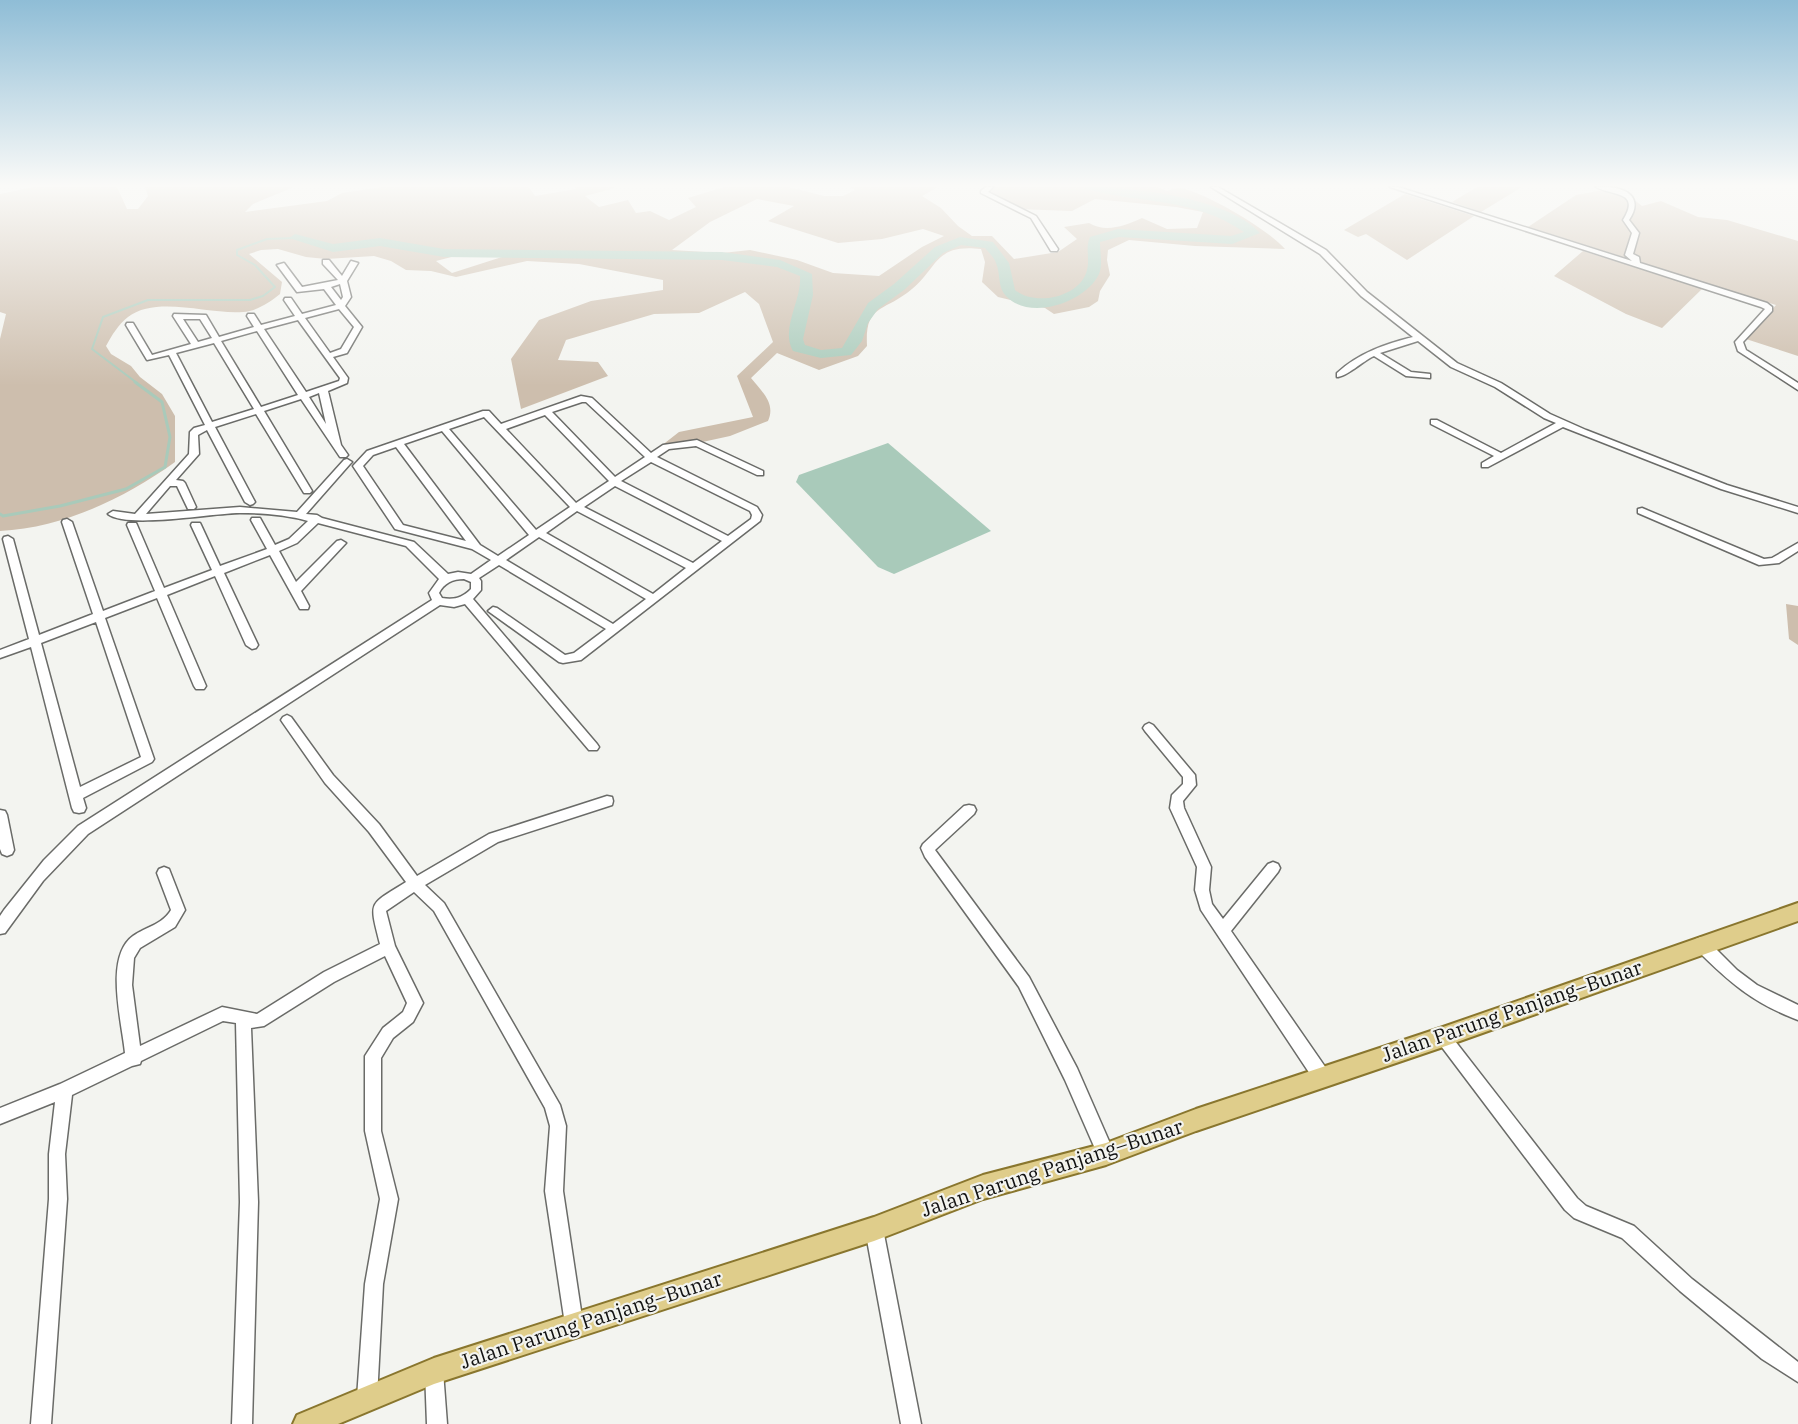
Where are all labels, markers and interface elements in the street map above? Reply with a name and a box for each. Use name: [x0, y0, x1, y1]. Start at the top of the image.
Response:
street label: Jalan Parung Panjang–Bunar: [1378, 953, 1646, 1068]
street label: Jalan Parung Panjang–Bunar: [917, 1112, 1186, 1223]
street label: Jalan Parung Panjang–Bunar: [456, 1264, 725, 1375]

